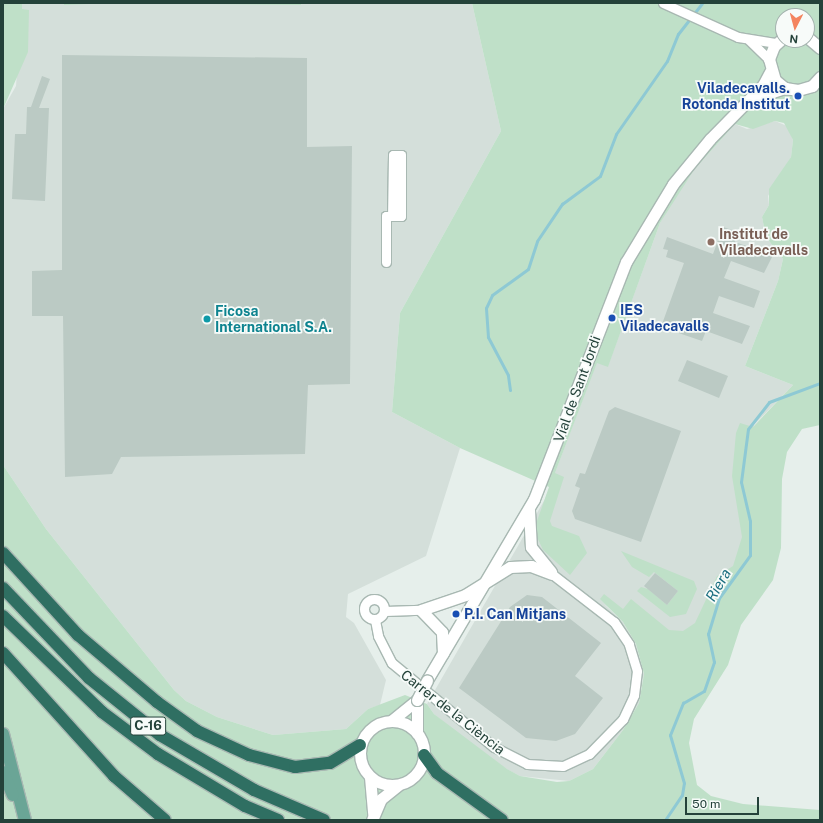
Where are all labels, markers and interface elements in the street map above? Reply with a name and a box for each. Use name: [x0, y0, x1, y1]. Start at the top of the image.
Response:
north arrow: [775, 8, 815, 48]
text: N: [789, 33, 799, 45]
place label: Viladecavalls. Rotonda Institut: [682, 80, 790, 112]
marker: Viladecavalls. Rotonda Institut: [793, 91, 803, 101]
place label: Institut de Viladecavalls: [719, 226, 808, 258]
marker: Institut de Viladecavalls: [706, 237, 716, 247]
place label: IES Viladecavalls: [620, 302, 709, 334]
place label: Ficosa International S.A.: [215, 303, 332, 336]
marker: IES Viladecavalls: [607, 313, 617, 323]
marker: Ficosa International S.A.: [202, 314, 212, 324]
street label: Vial de Sant Jordi: [550, 333, 604, 445]
water label: Riera: [701, 565, 735, 605]
place label: P.I. Can Mitjans: [464, 606, 566, 622]
marker: P.I. Can Mitjans: [451, 609, 461, 619]
street label: Carrer de la Ciència: [397, 666, 509, 758]
road number: C-16: [130, 715, 166, 737]
scale bar: [687, 789, 761, 815]
text: 50 m: [692, 797, 720, 811]

